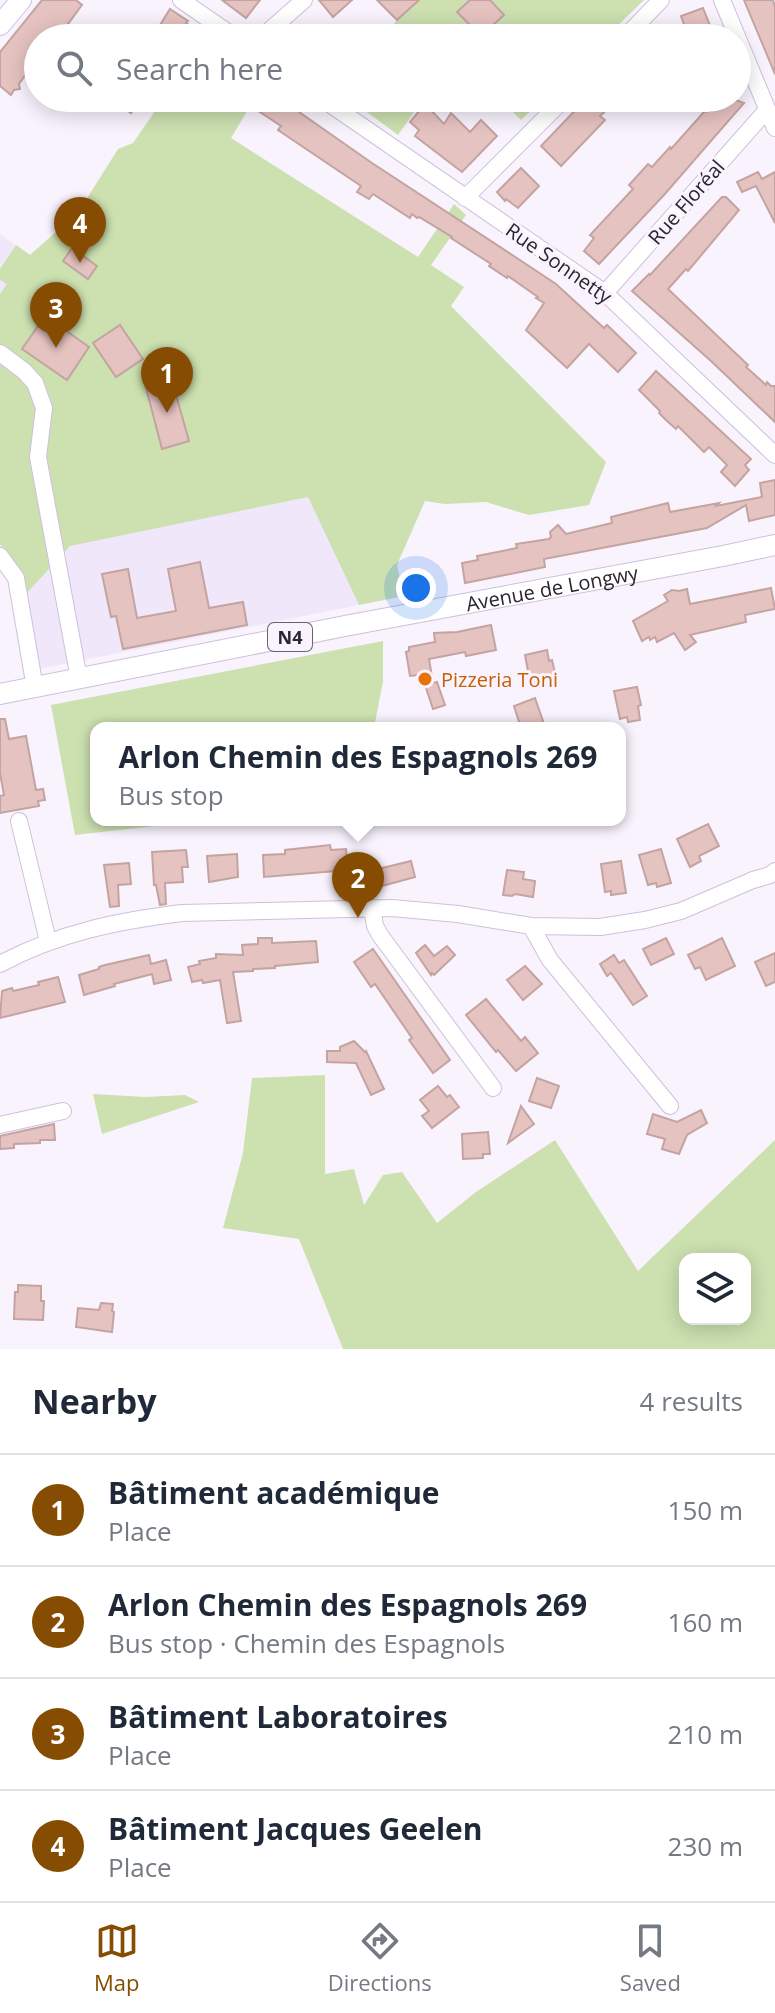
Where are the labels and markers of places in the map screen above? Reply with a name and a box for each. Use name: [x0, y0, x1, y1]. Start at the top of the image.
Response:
pin: 4: [54, 197, 106, 263]
pin: 3: [30, 282, 82, 348]
pin: 1: [141, 347, 193, 413]
place label: Pizzeria Toni: [441, 666, 558, 693]
marker: Pizzeria Toni: [416, 670, 434, 688]
pin: 2: [332, 852, 384, 918]

